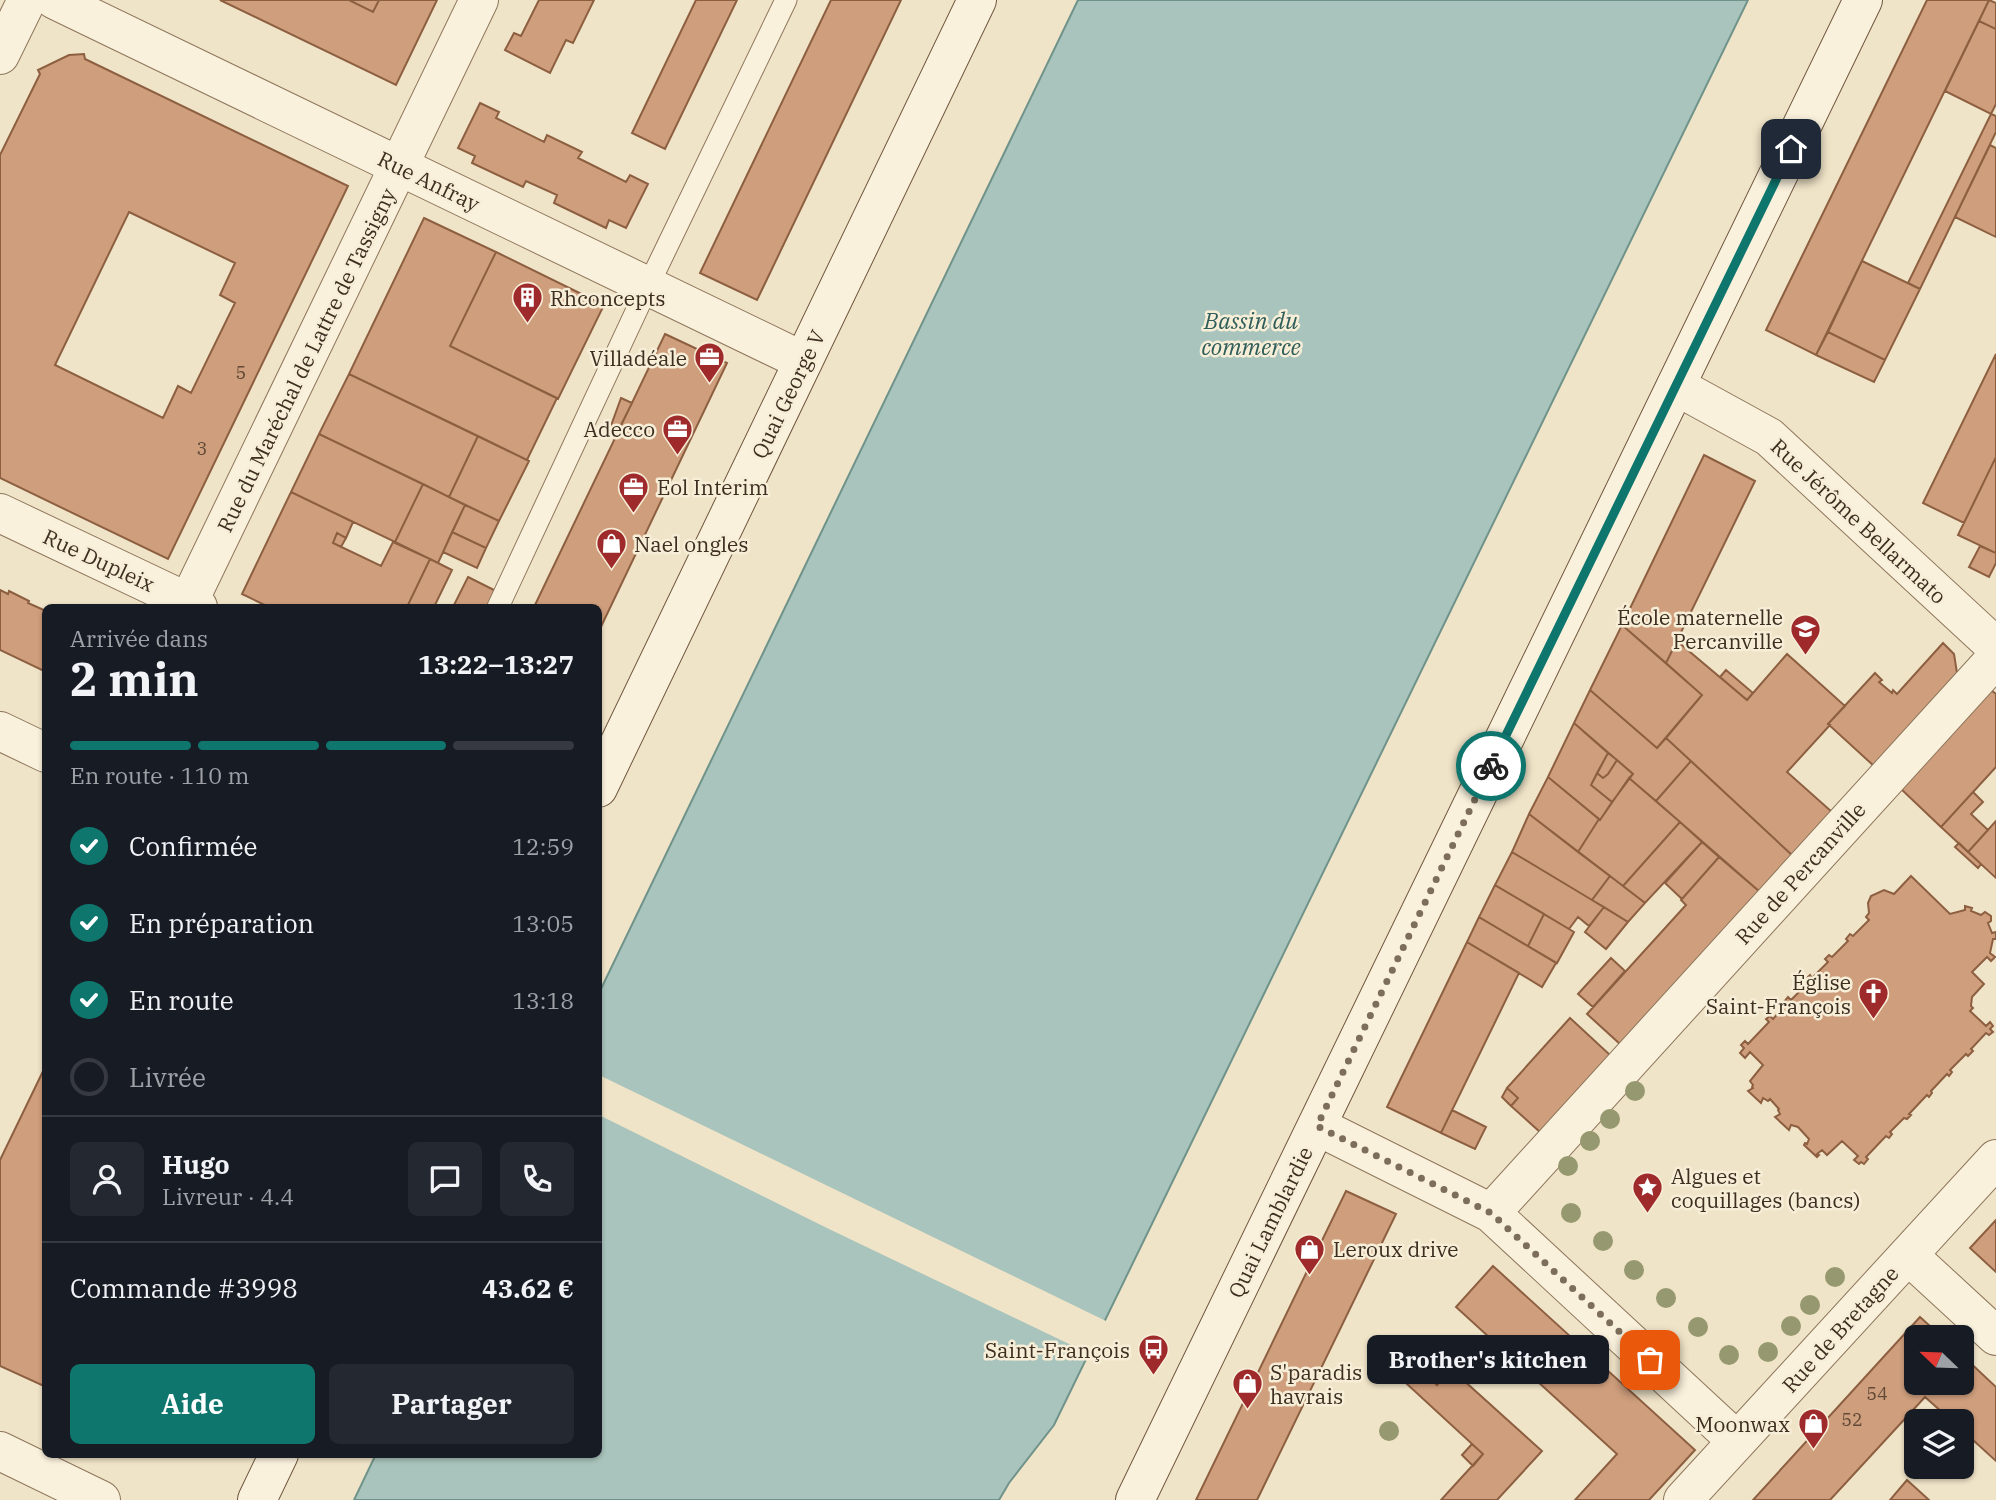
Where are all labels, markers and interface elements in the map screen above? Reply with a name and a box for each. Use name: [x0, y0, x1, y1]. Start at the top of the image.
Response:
pin: [1761, 119, 1821, 179]
icon: home: [1772, 130, 1810, 168]
street label: Rue Anfray: [373, 144, 485, 218]
street label: Rue du Maréchal de Lattre de Tassigny: [210, 183, 402, 537]
building icon: Rhconcepts: [510, 281, 544, 325]
place label: Rhconcepts: [550, 284, 666, 312]
water label: Bassin du commerce: [1201, 305, 1301, 361]
street label: Quai George V: [745, 325, 831, 463]
office icon: Villadéale: [693, 341, 727, 385]
place label: Villadéale: [590, 344, 687, 372]
house number: 5: [236, 361, 246, 384]
office icon: Adecco: [661, 412, 695, 456]
place label: Adecco: [584, 415, 655, 443]
street label: Rue Jérôme Bellarmato: [1765, 432, 1953, 610]
house number: 3: [197, 437, 207, 460]
office icon: Eol Interim: [617, 470, 651, 514]
place label: Eol Interim: [657, 473, 769, 501]
street label: Rue Dupleix: [39, 522, 159, 598]
shop icon: Nael ongles: [594, 527, 628, 571]
place label: Nael ongles: [634, 530, 749, 558]
place label: École maternelle Percanville: [1617, 603, 1783, 655]
school or university icon: École maternelle Percanville: [1789, 612, 1823, 656]
text: Arrivée dans: [70, 623, 208, 653]
text: 13:22–13:27: [418, 647, 574, 681]
text: 2 min: [70, 649, 199, 709]
courier: [1456, 731, 1526, 801]
icon: bike: [1472, 747, 1510, 785]
text: En route · 110 m: [70, 760, 249, 790]
street label: Rue de Percanville: [1729, 796, 1871, 950]
icon: check: [70, 827, 108, 865]
text: Confirmée: [129, 829, 258, 863]
text: 12:59: [512, 831, 574, 861]
icon: check: [70, 904, 108, 942]
text: En préparation: [129, 906, 314, 940]
text: 13:05: [512, 908, 574, 938]
place label: Église Saint-François: [1706, 968, 1851, 1020]
church icon: Église Saint-François: [1857, 977, 1891, 1021]
icon: check: [70, 981, 108, 1019]
text: En route: [129, 983, 234, 1017]
text: 13:18: [512, 985, 574, 1015]
text: Livrée: [129, 1060, 206, 1094]
button: person: [70, 1142, 144, 1216]
button: chat: [408, 1142, 482, 1216]
button: phone: [500, 1142, 574, 1216]
street label: Quai Lamblardie: [1221, 1142, 1319, 1302]
text: Hugo: [162, 1147, 230, 1181]
place label: Algues et coquillages (bancs): [1671, 1162, 1860, 1214]
place icon: Algues et coquillages (bancs): [1631, 1171, 1665, 1215]
text: Livreur · 4.4: [162, 1181, 294, 1211]
shop icon: Leroux drive: [1293, 1232, 1327, 1276]
place label: Leroux drive: [1333, 1235, 1458, 1263]
street label: Rue de Bretagne: [1776, 1260, 1904, 1398]
text: Commande #3998: [70, 1271, 298, 1305]
text: 43.62 €: [482, 1271, 574, 1305]
north arrow: [1904, 1325, 1974, 1395]
map controls: [1904, 1325, 1974, 1479]
pin: [1620, 1330, 1680, 1390]
bus stop icon: Saint-François: [1136, 1333, 1170, 1377]
place label: Saint-François: [985, 1336, 1130, 1364]
callout: Brother's kitchen: [1366, 1336, 1608, 1384]
icon: bag: [1631, 1341, 1669, 1379]
text: Brother's kitchen: [1389, 1344, 1587, 1374]
place label: S'paradis havrais: [1270, 1358, 1362, 1410]
button: Aide: [70, 1364, 315, 1444]
button: Partager: [329, 1364, 574, 1444]
shop icon: S'paradis havrais: [1230, 1367, 1264, 1411]
house number: 54: [1866, 1382, 1888, 1405]
shop icon: Moonwax: [1796, 1407, 1830, 1451]
house number: 52: [1841, 1408, 1863, 1431]
button: layers: [1904, 1409, 1974, 1479]
place label: Moonwax: [1695, 1410, 1790, 1438]

